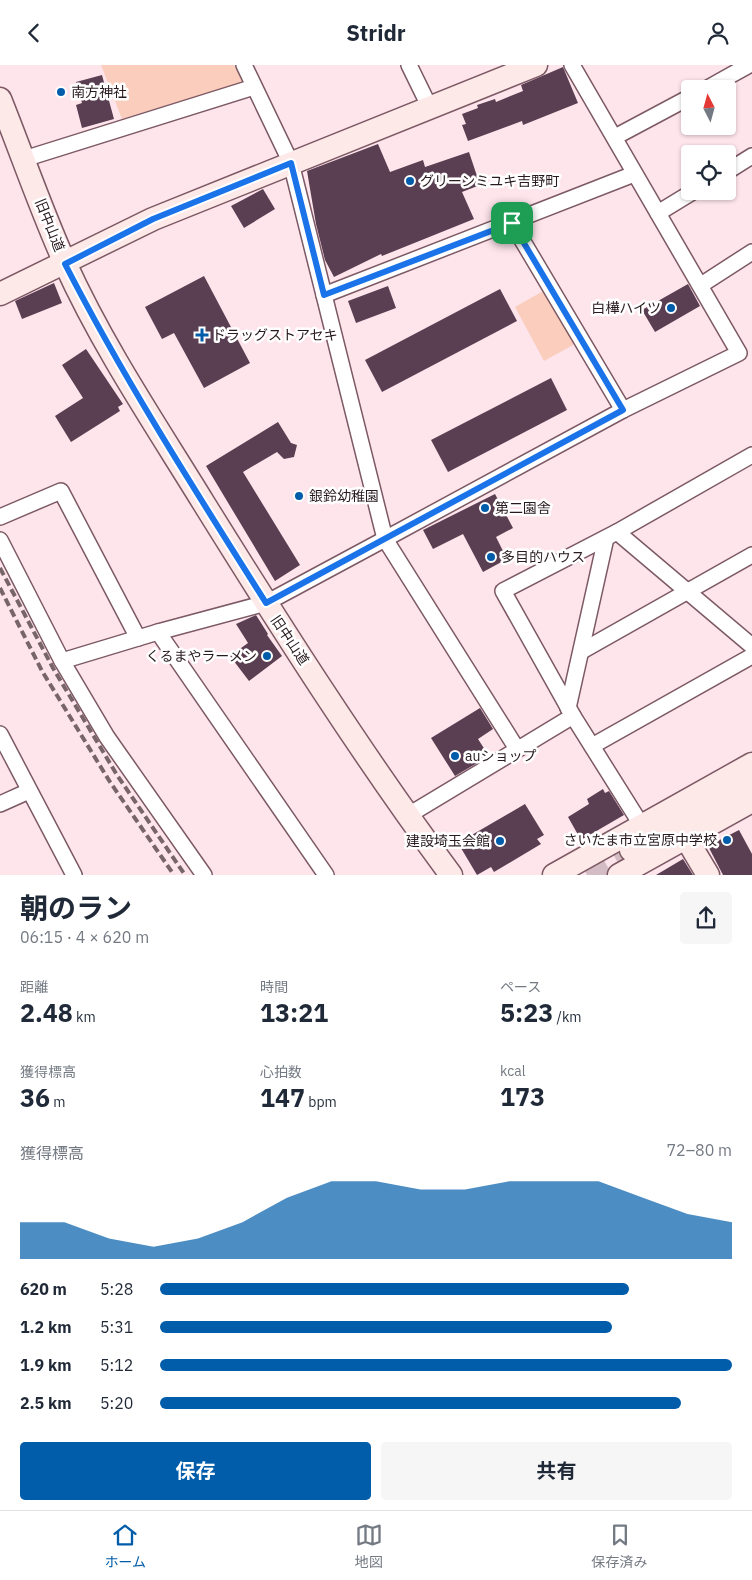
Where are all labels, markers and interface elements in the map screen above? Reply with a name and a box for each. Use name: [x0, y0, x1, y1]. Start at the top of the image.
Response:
text: Stridr: [346, 18, 406, 47]
icon: back: [20, 19, 48, 47]
icon: person: [704, 19, 732, 47]
north arrow: [681, 80, 736, 135]
map controls: [681, 80, 736, 200]
place label: 南方神社: [71, 83, 127, 101]
marker: 南方神社: [55, 86, 67, 98]
button: locate: [681, 145, 736, 200]
place label: グリーンミユキ吉野町: [420, 172, 559, 190]
marker: グリーンミユキ吉野町: [404, 175, 416, 187]
street label: 旧中山道: [31, 196, 69, 254]
pin: [491, 202, 533, 244]
icon: arrive: [498, 209, 526, 237]
place label: 白樺ハイツ: [591, 299, 661, 317]
marker: 白樺ハイツ: [665, 302, 677, 314]
place label: ドラッグストアセキ: [212, 326, 338, 344]
marker: ドラッグストアセキ: [196, 329, 208, 341]
place label: 銀鈴幼稚園: [309, 487, 379, 505]
marker: 銀鈴幼稚園: [293, 490, 305, 502]
place label: 第二園舎: [495, 499, 551, 517]
marker: 第二園舎: [479, 502, 491, 514]
place label: 多目的ハウス: [501, 548, 585, 566]
marker: 多目的ハウス: [485, 551, 497, 563]
street label: 旧中山道: [267, 612, 313, 668]
place label: くるまやラーメン: [146, 647, 257, 665]
marker: くるまやラーメン: [261, 650, 273, 662]
place label: auショップ: [465, 747, 536, 765]
marker: auショップ: [449, 750, 461, 762]
place label: さいたま市立宮原中学校: [563, 831, 717, 849]
place label: 建設埼玉会館: [406, 832, 490, 850]
marker: さいたま市立宮原中学校: [721, 834, 733, 846]
marker: 建設埼玉会館: [494, 835, 506, 847]
text: 朝のラン: [20, 889, 132, 926]
button: share: [680, 892, 732, 944]
text: 06:15 · 4 × 620 m: [20, 927, 149, 947]
text: 距離: [20, 978, 48, 996]
text: 時間: [260, 978, 288, 996]
text: ペース: [500, 978, 541, 996]
text: 2.48: [20, 996, 73, 1029]
text: 13:21: [260, 996, 328, 1029]
text: 5:23: [500, 996, 553, 1029]
text: km: [73, 1008, 96, 1026]
text: /km: [553, 1008, 582, 1026]
text: kcal: [500, 1062, 525, 1080]
text: 獲得標高: [20, 1063, 76, 1081]
text: 心拍数: [260, 1063, 302, 1081]
text: 173: [500, 1080, 545, 1113]
text: 36: [20, 1081, 50, 1114]
text: 147: [260, 1081, 305, 1114]
text: m: [50, 1093, 66, 1111]
text: bpm: [305, 1093, 337, 1111]
text: 72–80 m: [666, 1140, 732, 1160]
text: 獲得標高: [20, 1143, 84, 1163]
text: 620 m: [20, 1279, 67, 1299]
text: 5:28: [100, 1279, 133, 1299]
text: 1.2 km: [20, 1317, 71, 1337]
text: 5:31: [100, 1317, 133, 1337]
text: 1.9 km: [20, 1355, 71, 1375]
text: 5:12: [100, 1355, 133, 1375]
text: 2.5 km: [20, 1393, 71, 1413]
text: 5:20: [100, 1393, 133, 1413]
button: 保存: [20, 1442, 371, 1500]
button: 共有: [381, 1442, 732, 1500]
tab: ホーム: [104, 1521, 146, 1571]
tab: 地図: [355, 1521, 383, 1571]
tab: 保存済み: [592, 1521, 648, 1571]

